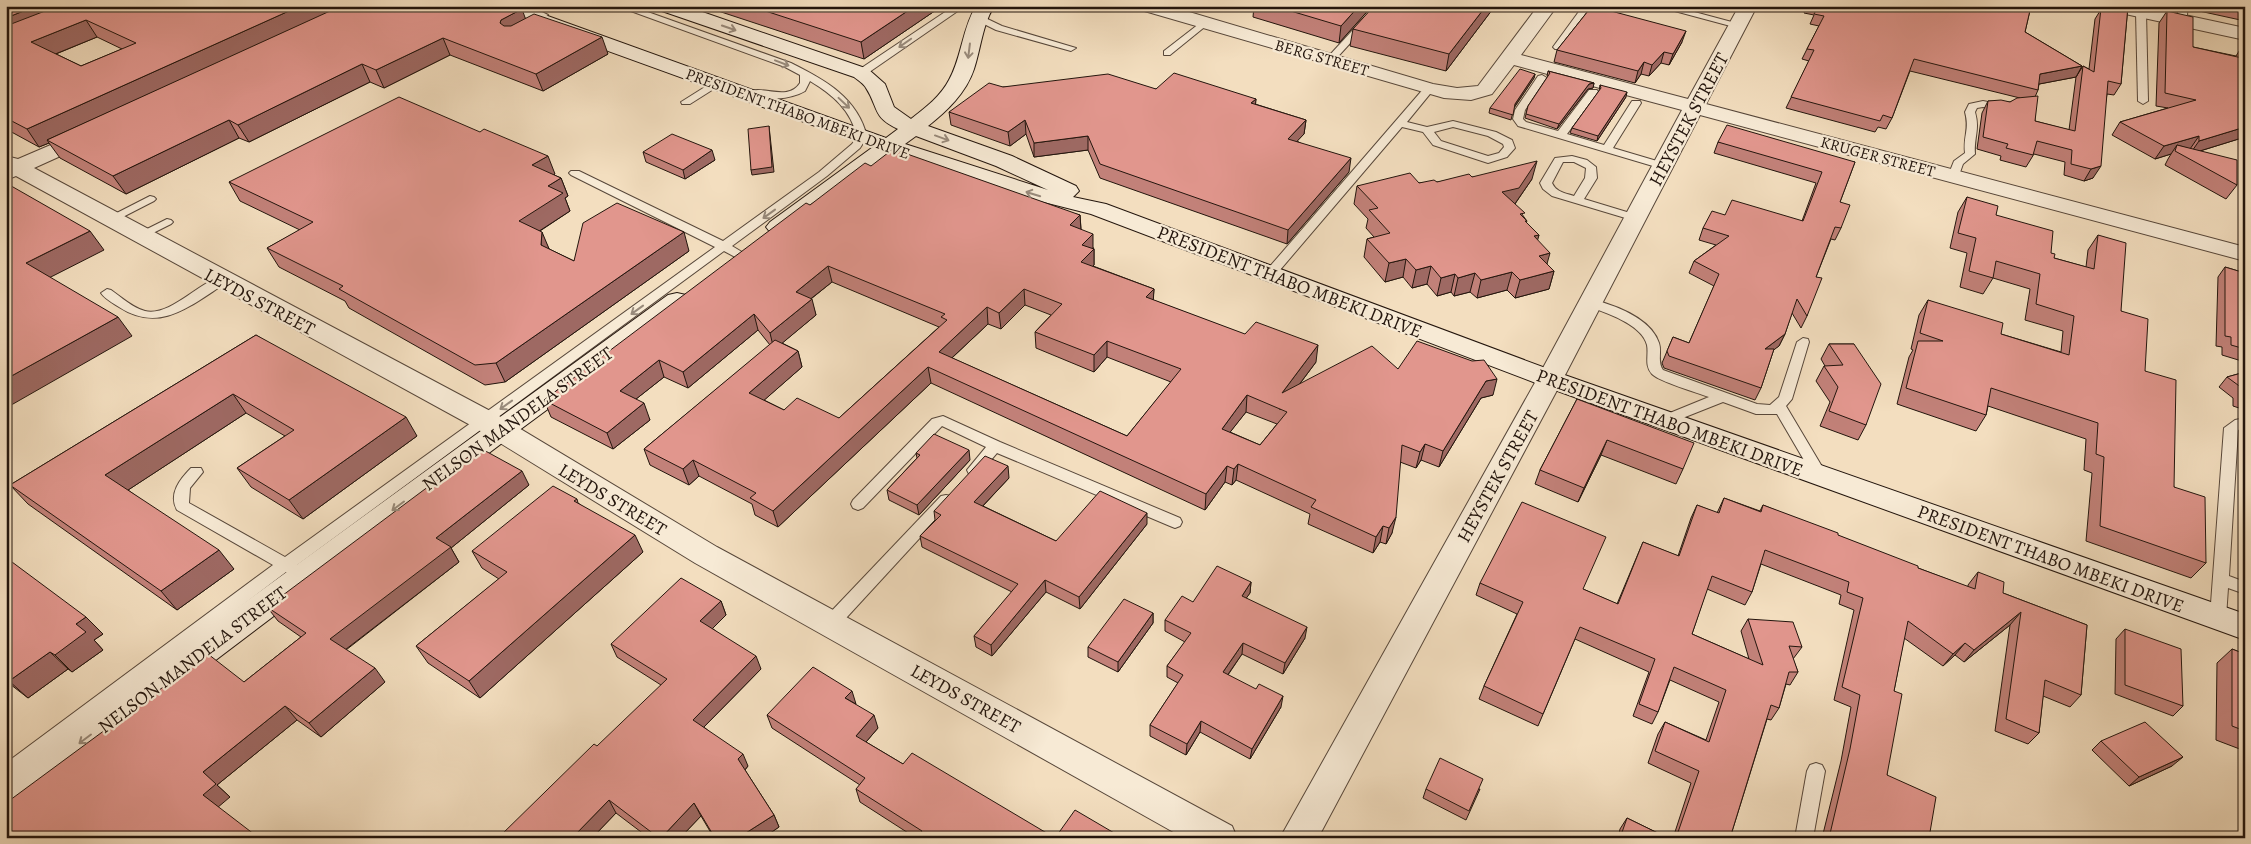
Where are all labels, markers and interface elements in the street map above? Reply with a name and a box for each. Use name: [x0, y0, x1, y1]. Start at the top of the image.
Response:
one-way arrow: [720, 23, 736, 33]
street label: BERG STREET: [1272, 34, 1372, 82]
one-way arrow: [899, 38, 913, 48]
one-way arrow: [964, 43, 974, 59]
street label: HEYSTEK STREET: [1643, 48, 1735, 191]
one-way arrow: [774, 59, 789, 68]
street label: PRESIDENT THABO MBEKI DRIVE: [682, 63, 913, 165]
one-way arrow: [837, 97, 850, 109]
street label: KRUGER STREET: [1818, 131, 1938, 183]
one-way arrow: [934, 134, 950, 144]
one-way arrow: [1025, 189, 1041, 199]
one-way arrow: [762, 209, 776, 219]
street label: PRESIDENT THABO MBEKI DRIVE: [1153, 219, 1426, 345]
street label: LEYDS STREET: [199, 262, 320, 342]
one-way arrow: [630, 305, 644, 315]
street label: NELSON MANDELA STREET: [417, 340, 619, 497]
street label: PRESIDENT THABO MBEKI DRIVE: [1533, 363, 1807, 483]
one-way arrow: [499, 400, 513, 410]
street label: HEYSTEK STREET: [1451, 405, 1545, 547]
street label: LEYDS STREET: [553, 457, 672, 543]
street label: PRESIDENT THABO MBEKI DRIVE: [1914, 499, 2188, 619]
one-way arrow: [391, 501, 405, 511]
street label: NELSON MANDELA STREET: [93, 580, 293, 740]
street label: LEYDS STREET: [906, 658, 1026, 740]
one-way arrow: [78, 734, 92, 744]

